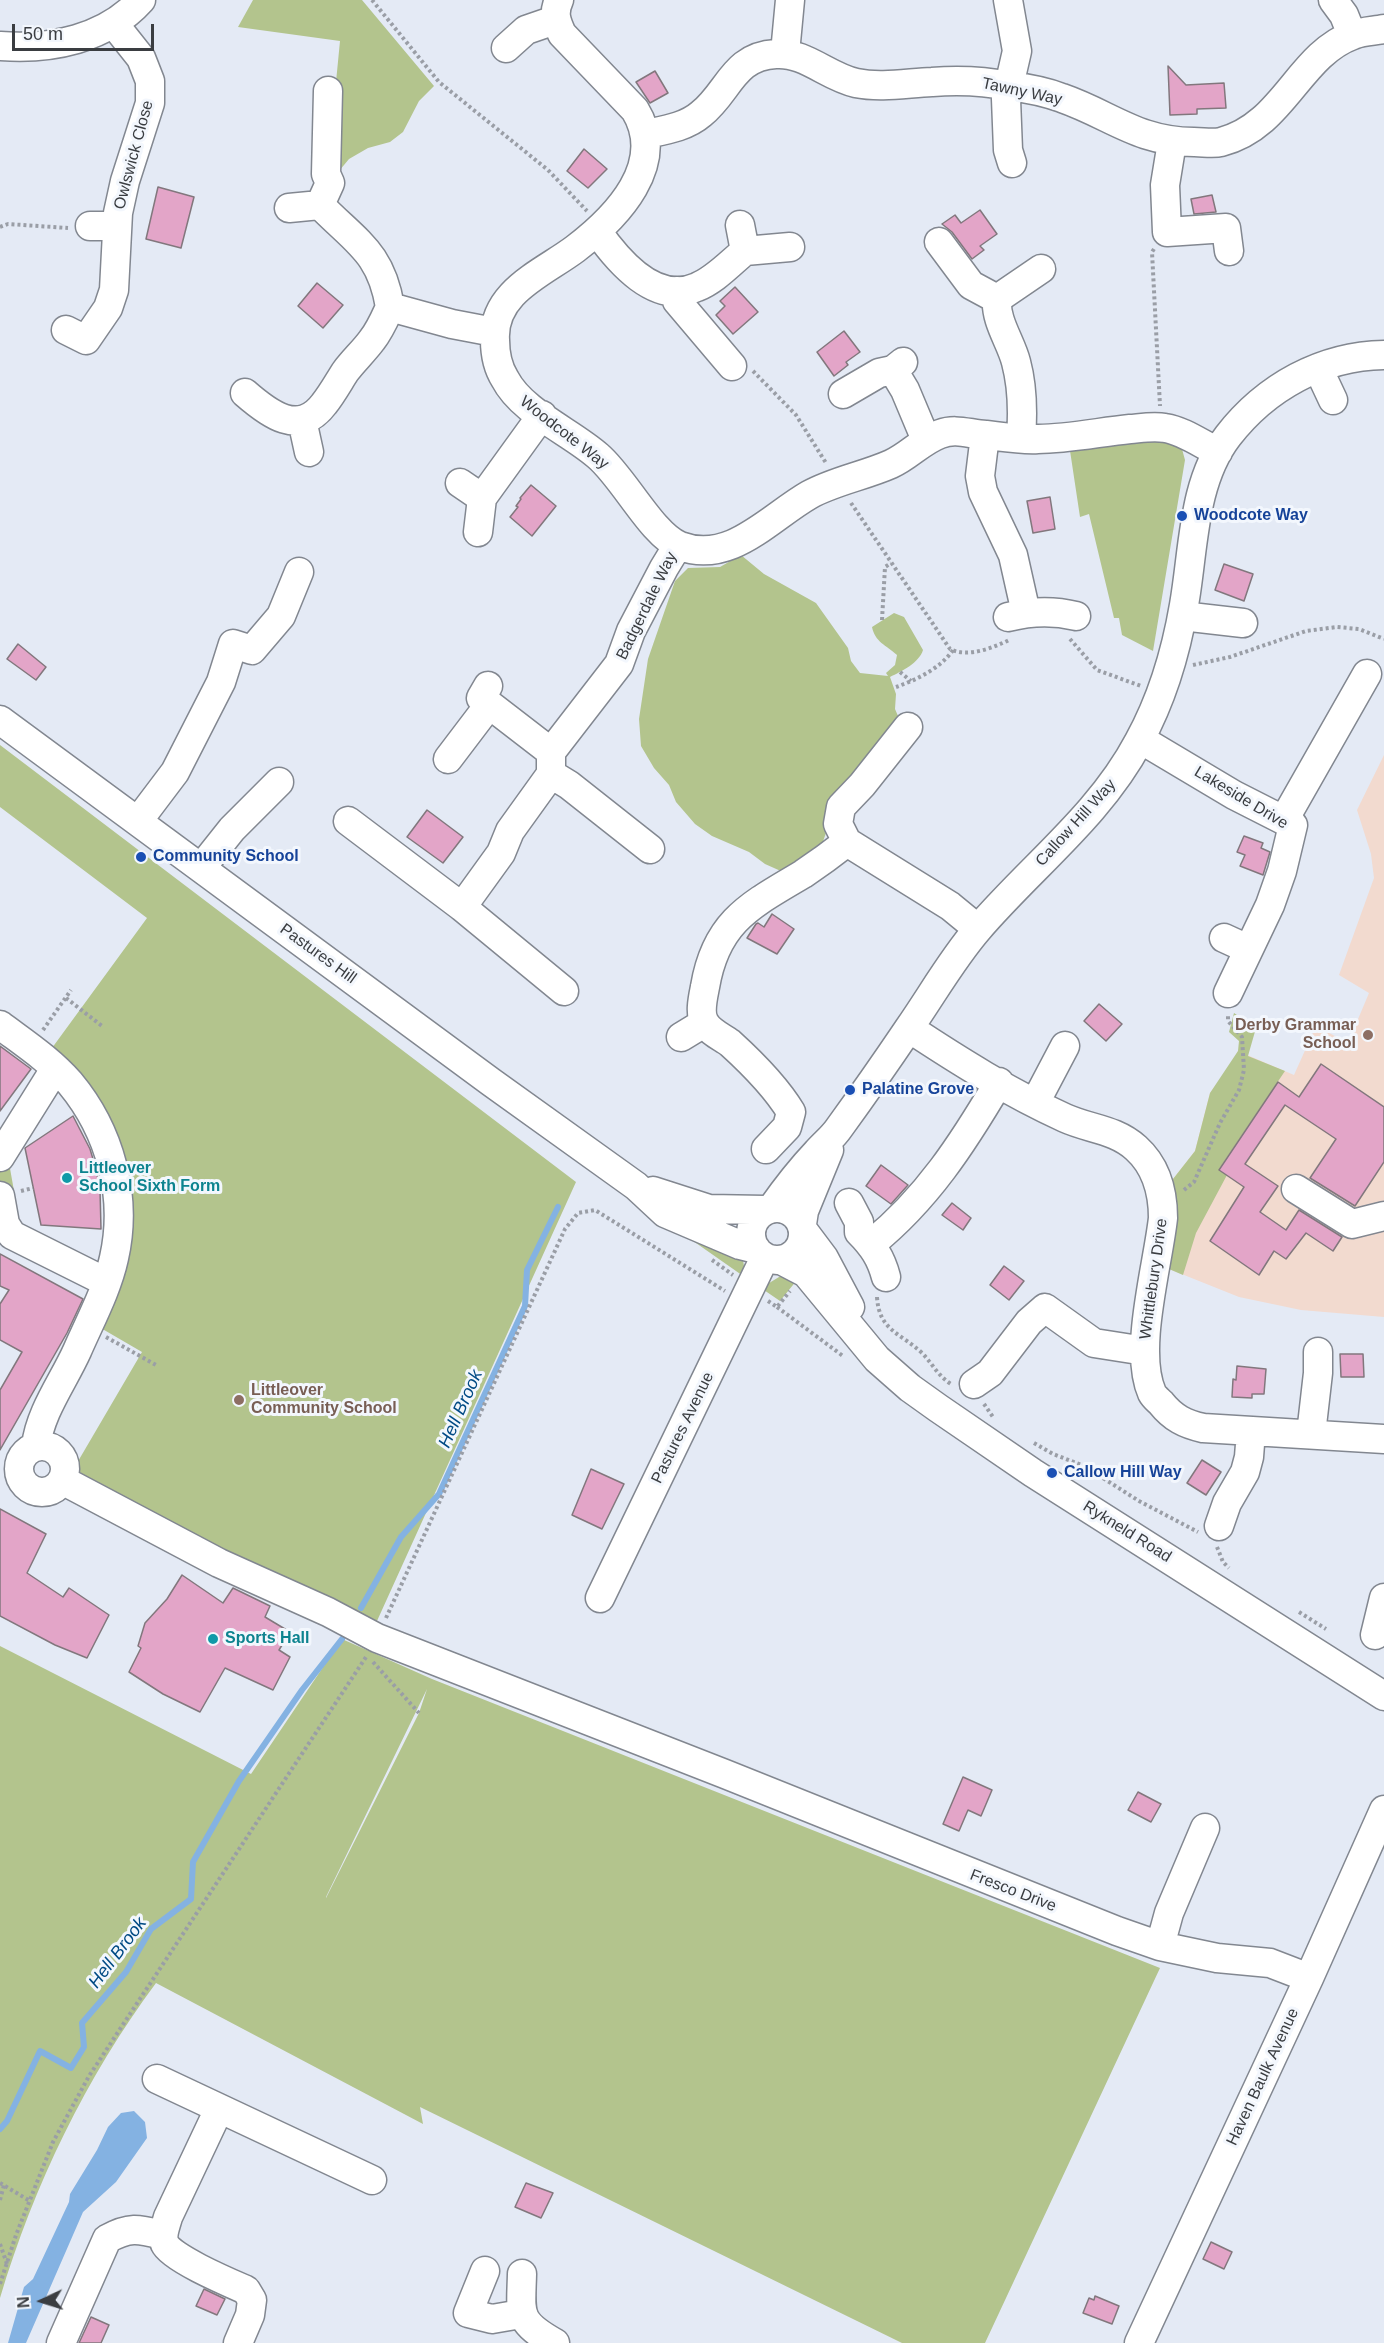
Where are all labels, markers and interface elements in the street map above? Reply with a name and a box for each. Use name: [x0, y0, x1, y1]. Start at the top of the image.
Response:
scale bar: [15, 12, 158, 50]
text: 50 m: [23, 24, 63, 44]
street label: Tawny Way: [980, 74, 1064, 110]
street label: Owlswick Close: [110, 98, 158, 212]
street label: Woodcote Way: [516, 392, 612, 474]
place label: Woodcote Way: [1194, 506, 1308, 526]
marker: Woodcote Way: [1175, 509, 1189, 523]
street label: Badgerdale Way: [613, 549, 681, 663]
street label: Lakeside Drive: [1191, 763, 1291, 833]
street label: Callow Hill Way: [1032, 776, 1120, 870]
place label: Community School: [153, 847, 299, 867]
marker: Community School: [134, 850, 148, 864]
street label: Pastures Hill: [276, 920, 360, 988]
place label: Derby Grammar School: [1235, 1016, 1356, 1054]
marker: Derby Grammar School: [1361, 1028, 1375, 1042]
place label: Palatine Grove: [862, 1080, 974, 1100]
marker: Palatine Grove: [843, 1083, 857, 1097]
place label: Littleover School Sixth Form: [79, 1159, 220, 1197]
marker: Littleover School Sixth Form: [60, 1171, 74, 1185]
street label: Whittlebury Drive: [1136, 1217, 1172, 1341]
water label: Hell Brook: [434, 1367, 488, 1451]
street label: Pastures Avenue: [648, 1369, 718, 1487]
place label: Littleover Community School: [251, 1381, 397, 1419]
marker: Littleover Community School: [232, 1393, 246, 1407]
place label: Callow Hill Way: [1064, 1463, 1182, 1483]
marker: Callow Hill Way: [1045, 1466, 1059, 1480]
street label: Rykneld Road: [1079, 1497, 1175, 1567]
place label: Sports Hall: [225, 1629, 309, 1649]
marker: Sports Hall: [206, 1632, 220, 1646]
street label: Fresco Drive: [967, 1866, 1059, 1916]
water label: Hell Brook: [84, 1913, 152, 1993]
street label: Haven Baulk Avenue: [1223, 2005, 1303, 2149]
north arrow: [12, 2271, 72, 2331]
text: N: [15, 2296, 32, 2309]

